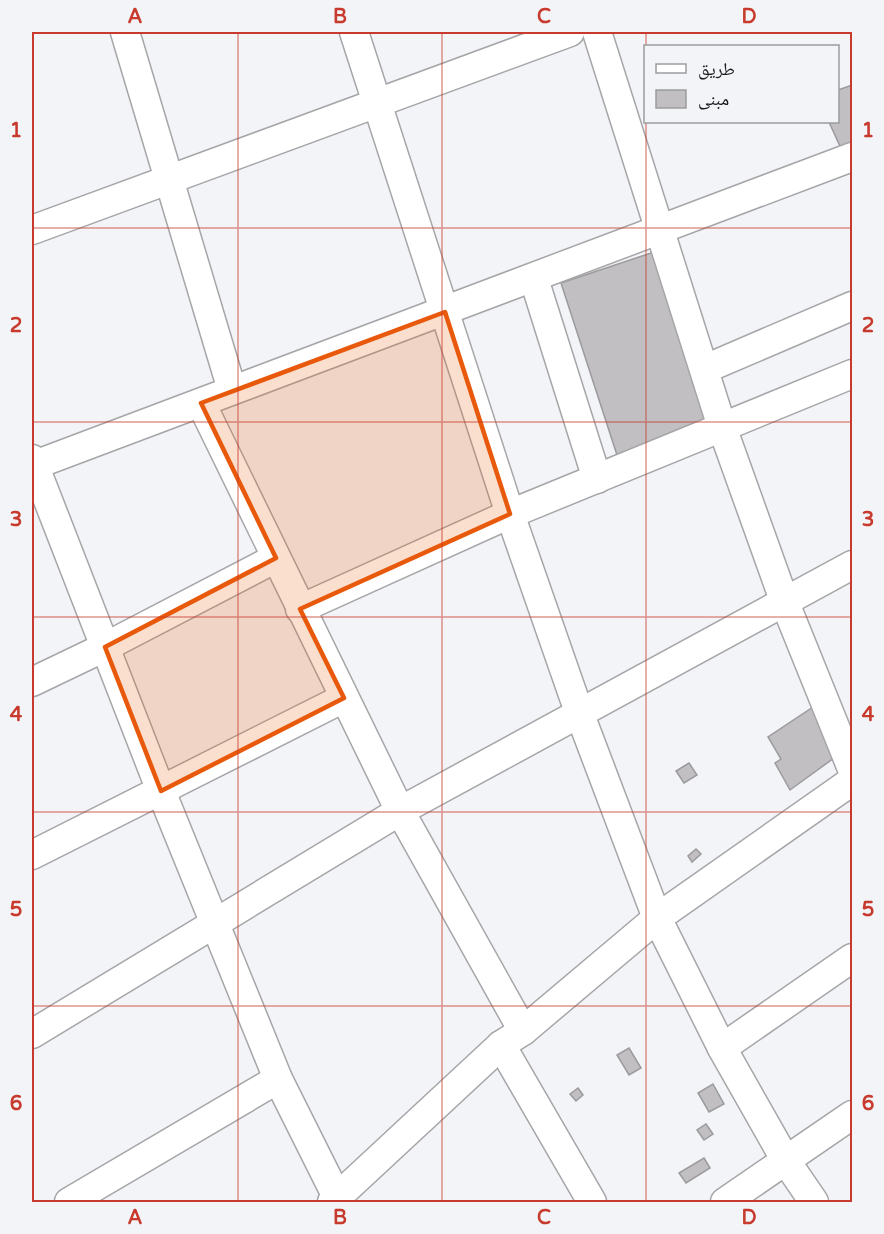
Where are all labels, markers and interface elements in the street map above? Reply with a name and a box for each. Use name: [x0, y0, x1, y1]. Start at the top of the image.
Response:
text: A: [128, 5, 143, 29]
text: B: [333, 5, 347, 29]
text: C: [537, 5, 551, 29]
text: D: [741, 5, 757, 29]
legend: [644, 45, 839, 123]
text: طريق: [698, 58, 735, 80]
text: مبنى: [698, 88, 729, 110]
text: 1: [10, 119, 22, 143]
text: 1: [862, 119, 874, 143]
text: 2: [10, 314, 22, 338]
text: 2: [862, 314, 874, 338]
text: 3: [10, 508, 22, 532]
text: 3: [862, 508, 874, 532]
text: 4: [10, 703, 23, 727]
text: 4: [862, 703, 875, 727]
text: 5: [10, 898, 22, 922]
text: 5: [862, 898, 874, 922]
text: 6: [10, 1092, 22, 1116]
text: 6: [862, 1092, 874, 1116]
text: A: [128, 1206, 143, 1230]
text: B: [333, 1206, 347, 1230]
text: C: [537, 1206, 551, 1230]
text: D: [741, 1206, 757, 1230]

